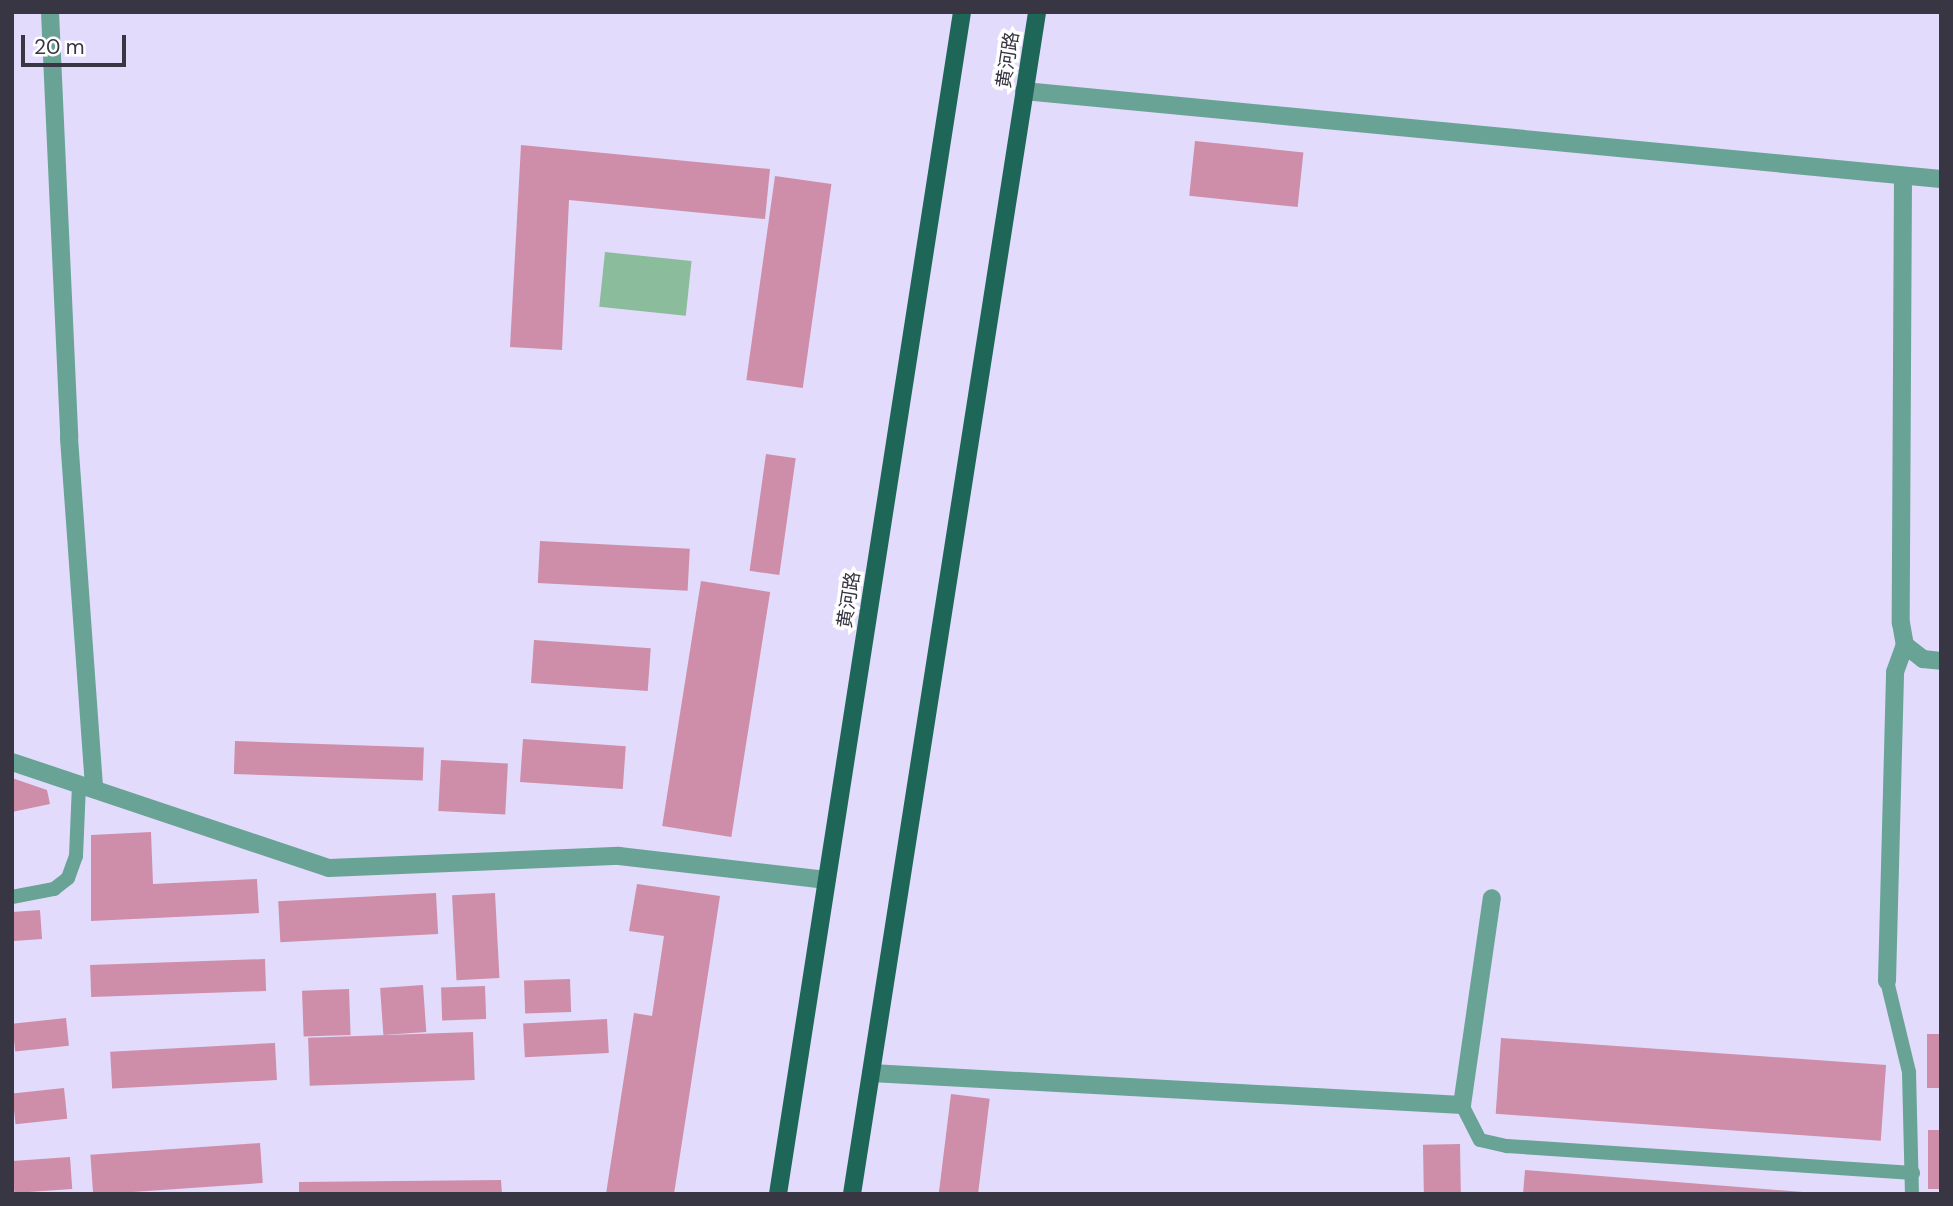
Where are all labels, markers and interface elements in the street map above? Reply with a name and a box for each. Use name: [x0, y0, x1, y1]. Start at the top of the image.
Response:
scale bar: [24, 21, 130, 65]
street label: 黄河路: [992, 30, 1024, 90]
text: 20 m: [34, 33, 85, 61]
street label: 黄河路: [833, 570, 865, 630]

